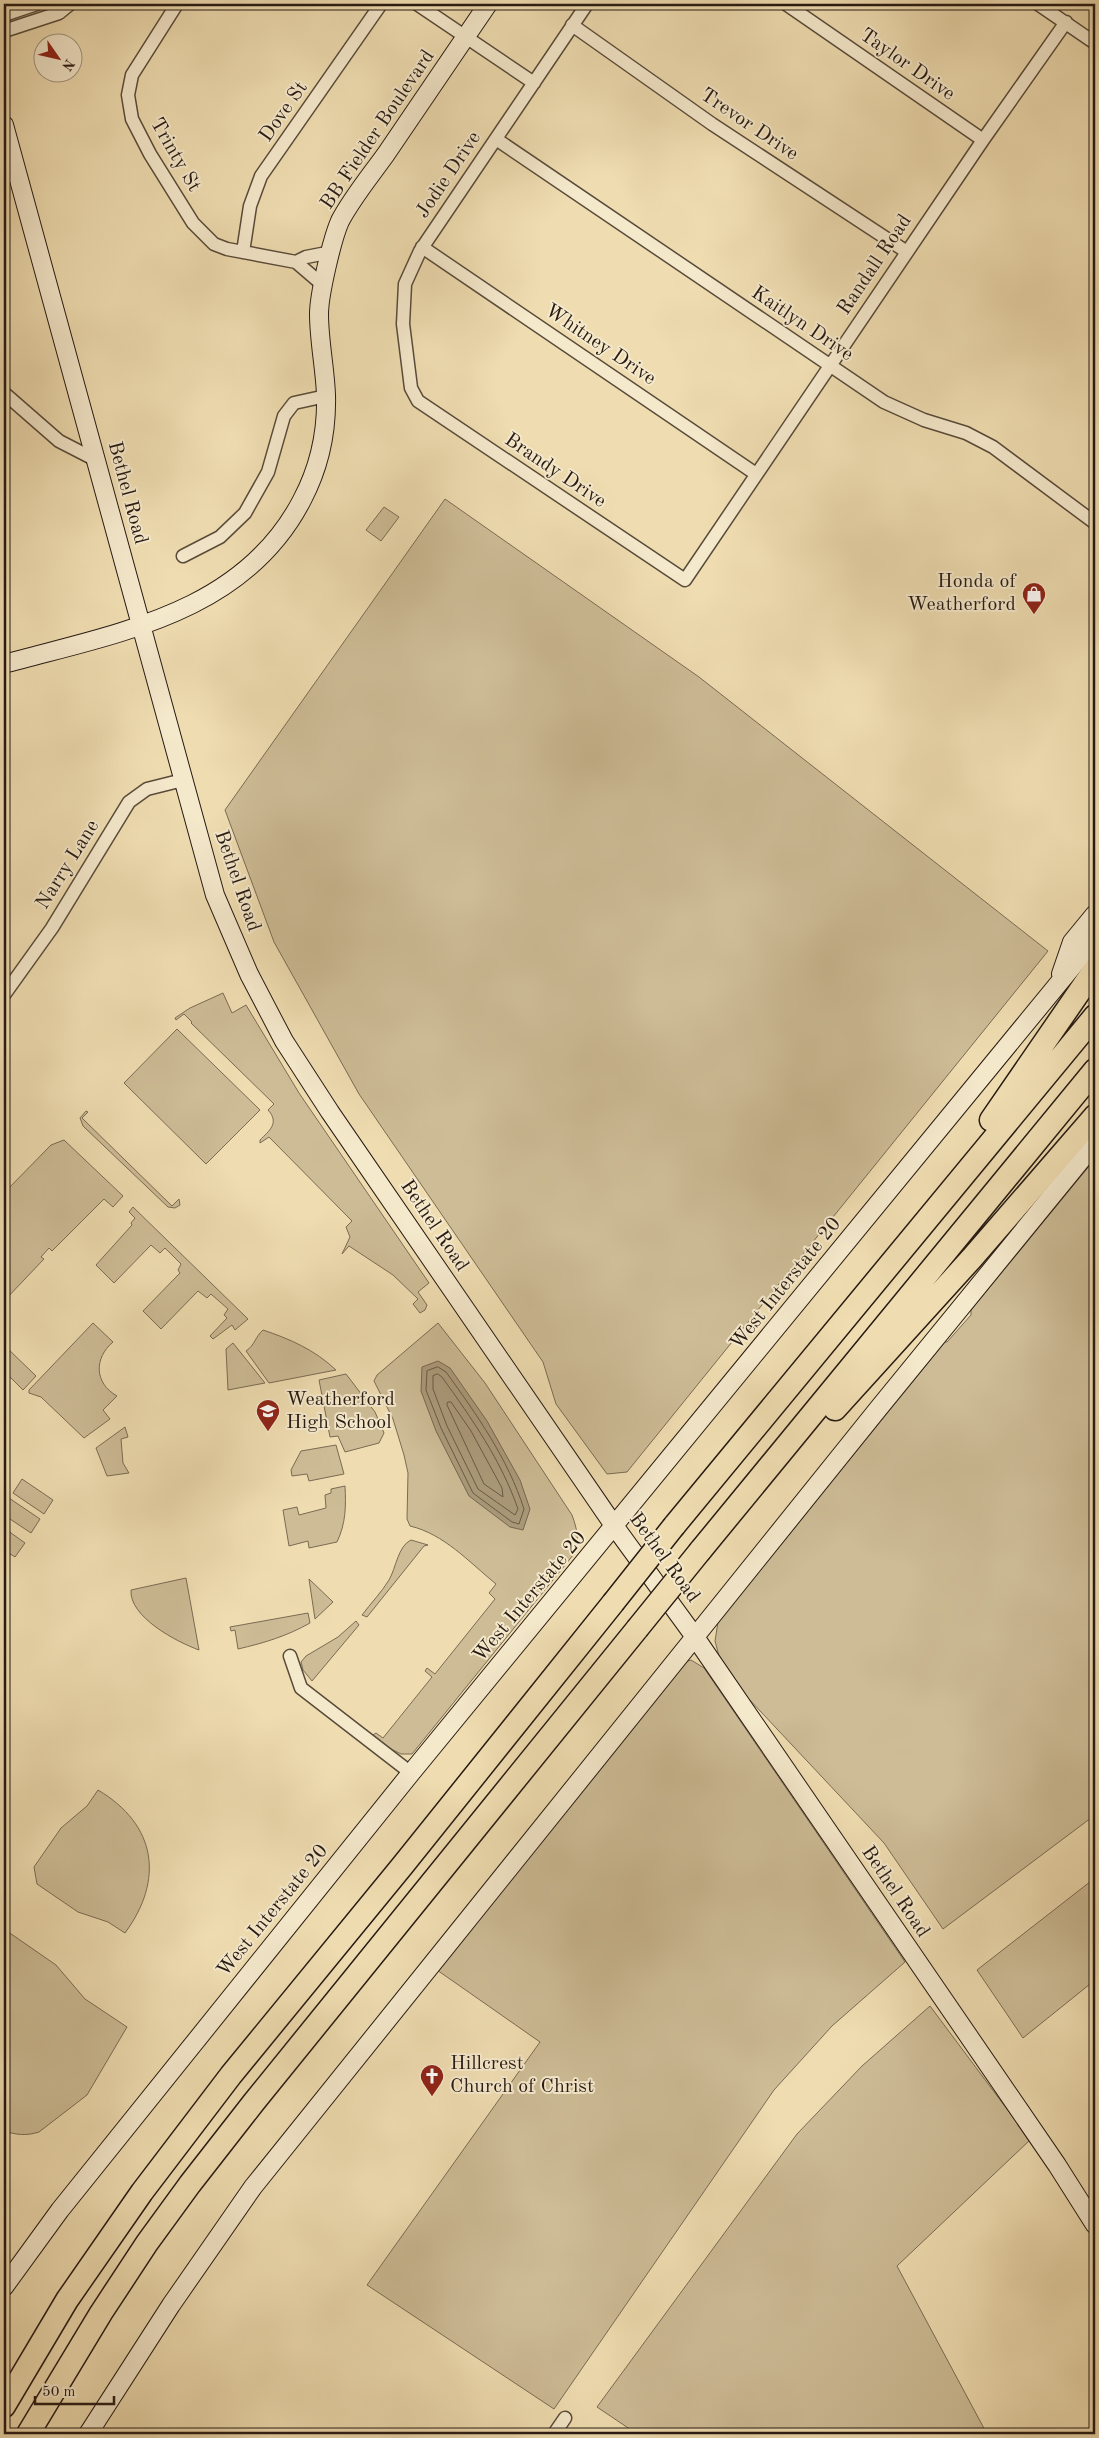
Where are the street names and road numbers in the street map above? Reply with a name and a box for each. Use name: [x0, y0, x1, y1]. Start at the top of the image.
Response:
street label: Taylor Drive: [856, 25, 958, 105]
street label: BB Fielder Boulevard: [317, 47, 439, 213]
street label: Dove St: [256, 78, 312, 146]
street label: Trevor Drive: [697, 85, 801, 165]
street label: Trinty St: [146, 115, 204, 195]
street label: Jodie Drive: [413, 128, 485, 222]
street label: Randall Road: [834, 211, 916, 319]
street label: Kaitlyn Drive: [748, 283, 856, 365]
street label: Whitney Drive: [541, 301, 659, 389]
street label: Brandy Drive: [501, 430, 609, 512]
street label: Bethel Road: [104, 439, 150, 547]
street label: Narry Lane: [33, 817, 103, 913]
street label: Bethel Road: [210, 828, 264, 934]
street label: Bethel Road: [396, 1177, 472, 1275]
street label: West Interstate 20: [727, 1214, 845, 1354]
street label: Bethel Road: [625, 1509, 703, 1607]
street label: West Interstate 20: [470, 1528, 590, 1666]
street label: West Interstate 20: [214, 1841, 332, 1981]
street label: Bethel Road: [857, 1843, 933, 1941]

